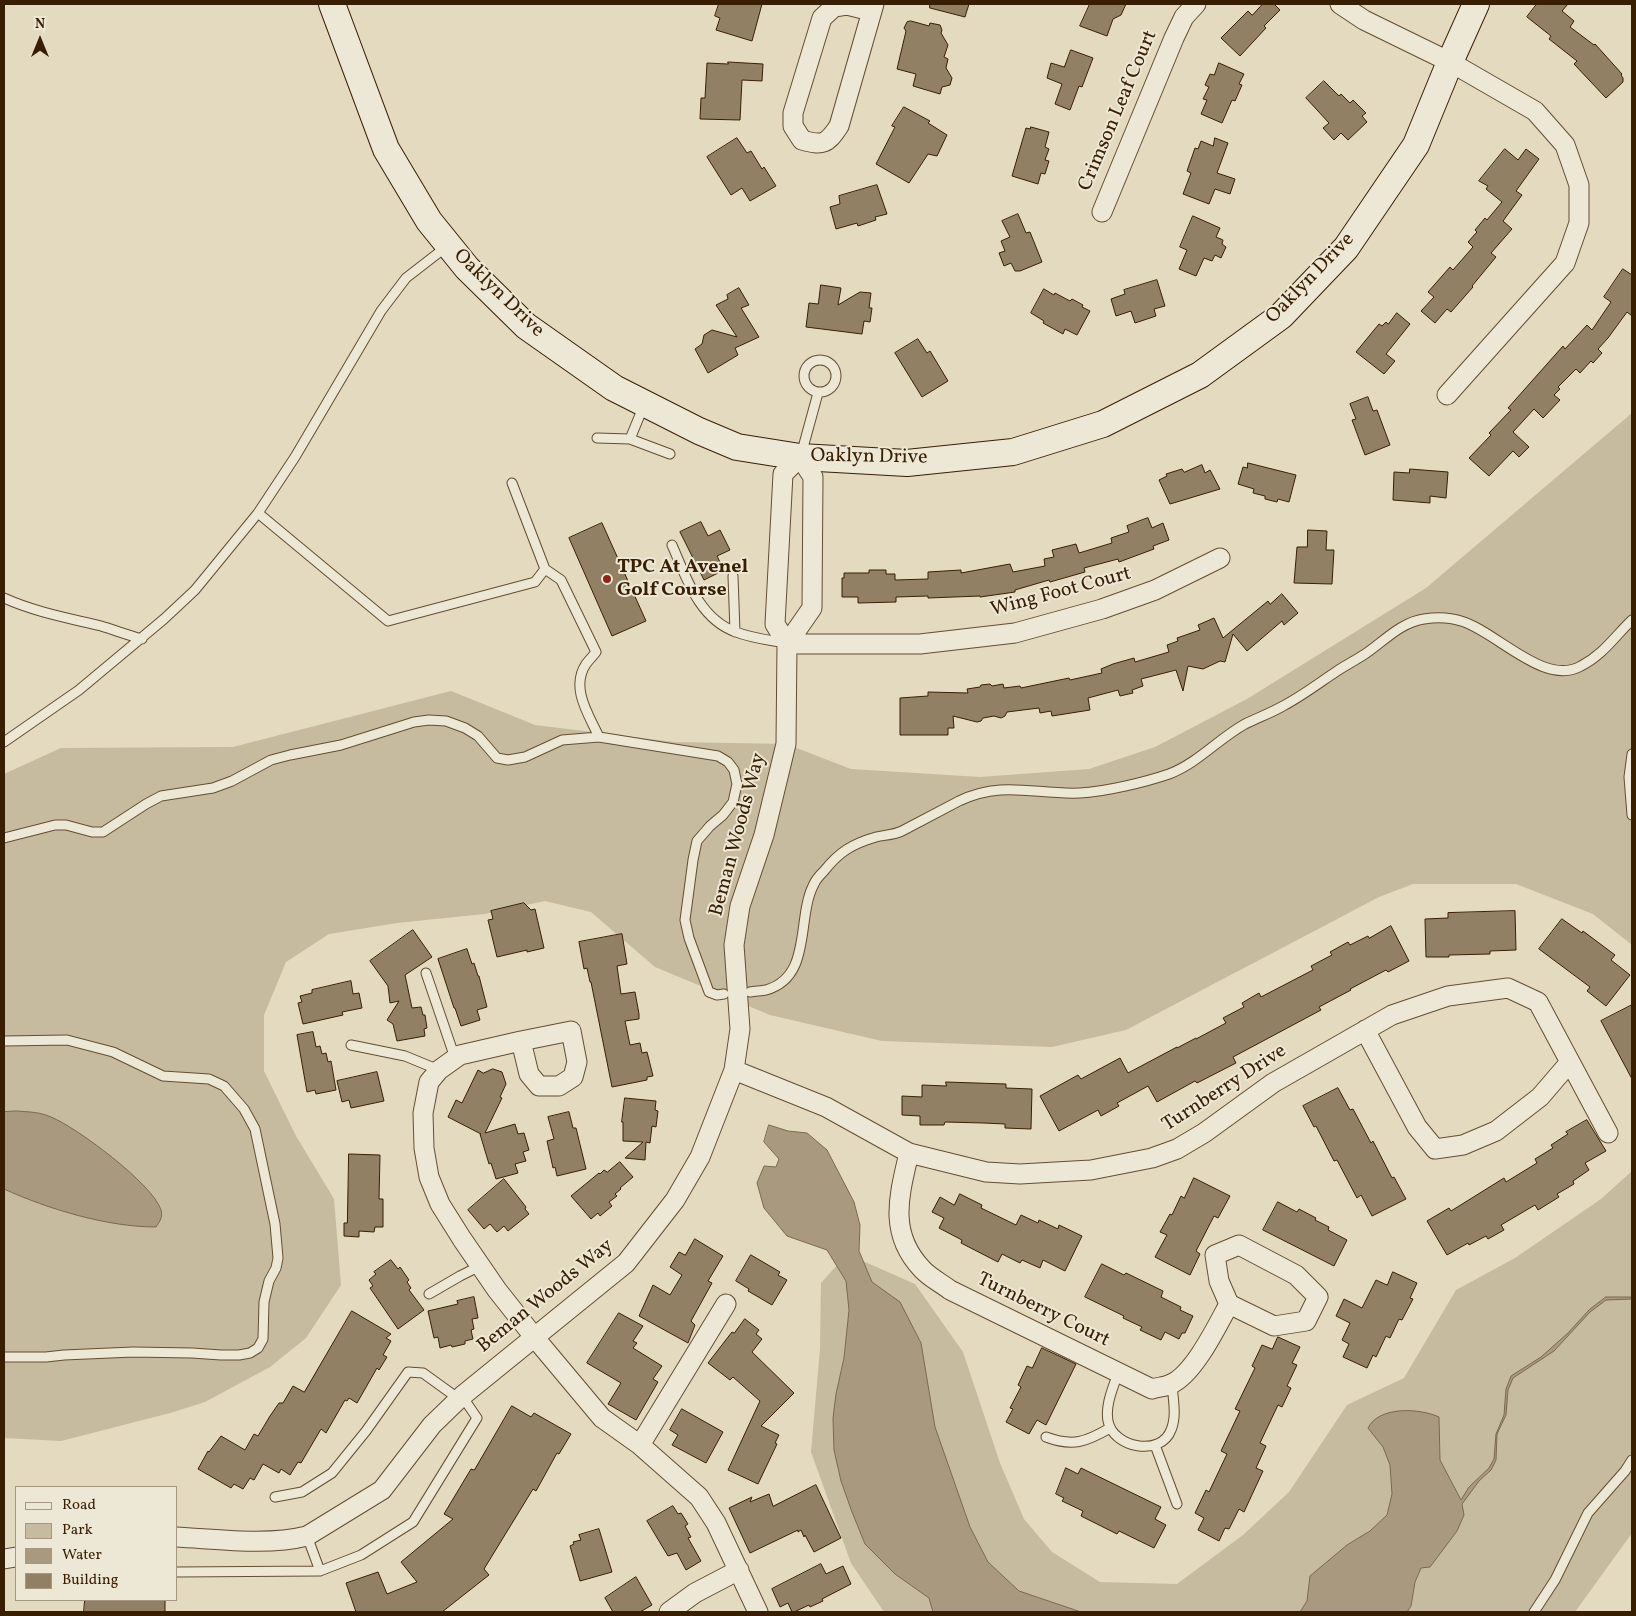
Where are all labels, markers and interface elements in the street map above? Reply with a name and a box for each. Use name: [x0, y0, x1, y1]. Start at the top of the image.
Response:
north arrow: [15, 15, 65, 65]
text: N: [35, 15, 45, 34]
street label: Crimson Leaf Court: [1074, 27, 1164, 195]
street label: Oaklyn Drive: [1262, 229, 1360, 329]
street label: Oaklyn Drive: [448, 245, 548, 343]
street label: Oaklyn Drive: [810, 445, 928, 471]
place label: TPC At Avenel Golf Course: [617, 556, 748, 603]
street label: Wing Foot Court: [988, 563, 1134, 623]
marker: TPC At Avenel Golf Course: [601, 573, 613, 585]
street label: Beman Woods Way: [706, 751, 772, 919]
street label: Turnberry Drive: [1158, 1040, 1292, 1138]
street label: Beman Woods Way: [473, 1235, 619, 1359]
street label: Turnberry Court: [973, 1269, 1113, 1353]
legend: [15, 1486, 178, 1601]
text: Road: [62, 1495, 96, 1516]
text: Park: [62, 1520, 93, 1541]
text: Water: [62, 1545, 102, 1566]
text: Building: [62, 1570, 118, 1591]

